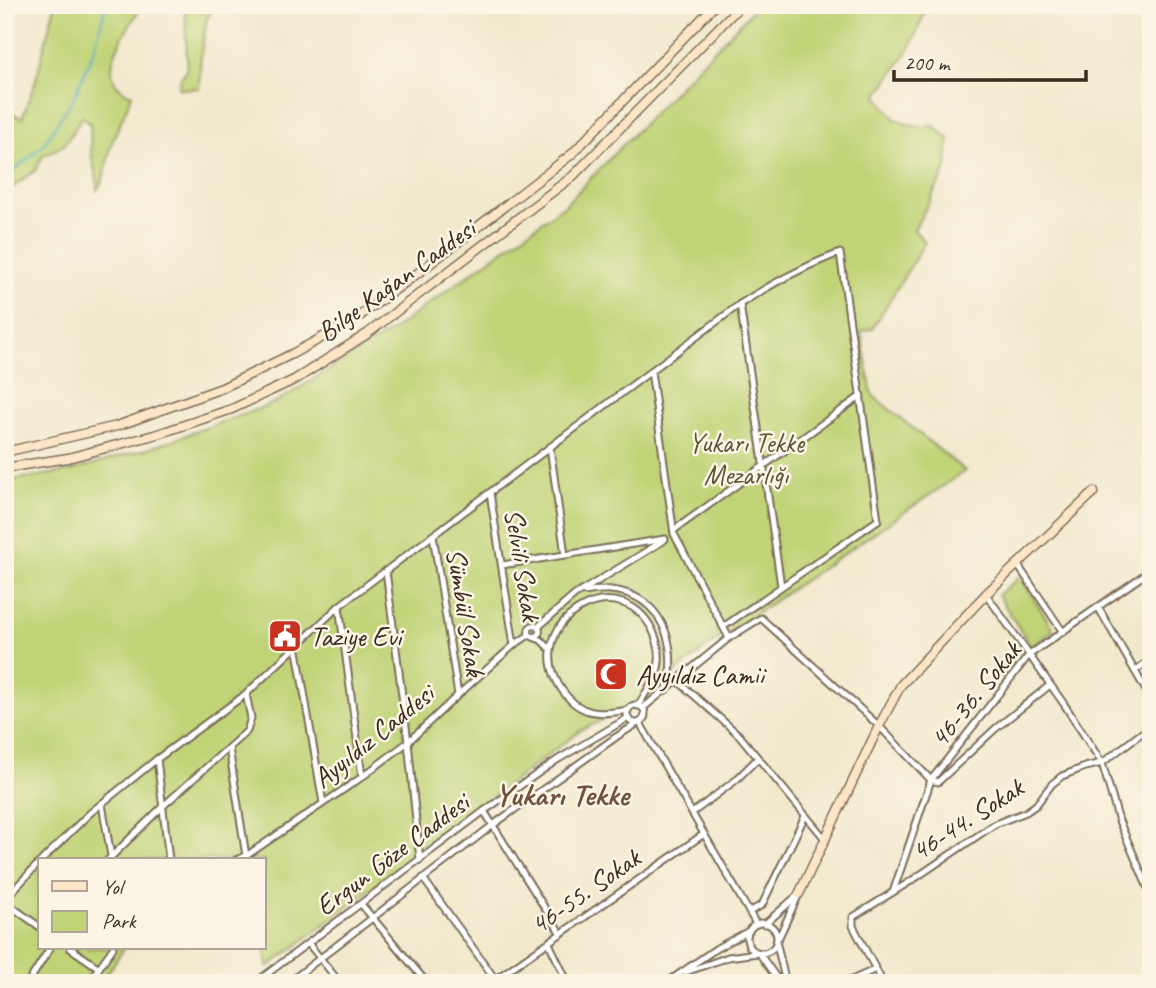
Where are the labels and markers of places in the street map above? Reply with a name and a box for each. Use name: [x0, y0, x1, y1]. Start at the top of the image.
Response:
public building icon: Taziye Evi: [266, 617, 304, 655]
place label: Taziye Evi: [310, 619, 405, 654]
mosque icon: Ayyıldız Camii: [592, 655, 630, 693]
place label: Ayyıldız Camii: [636, 657, 768, 692]

